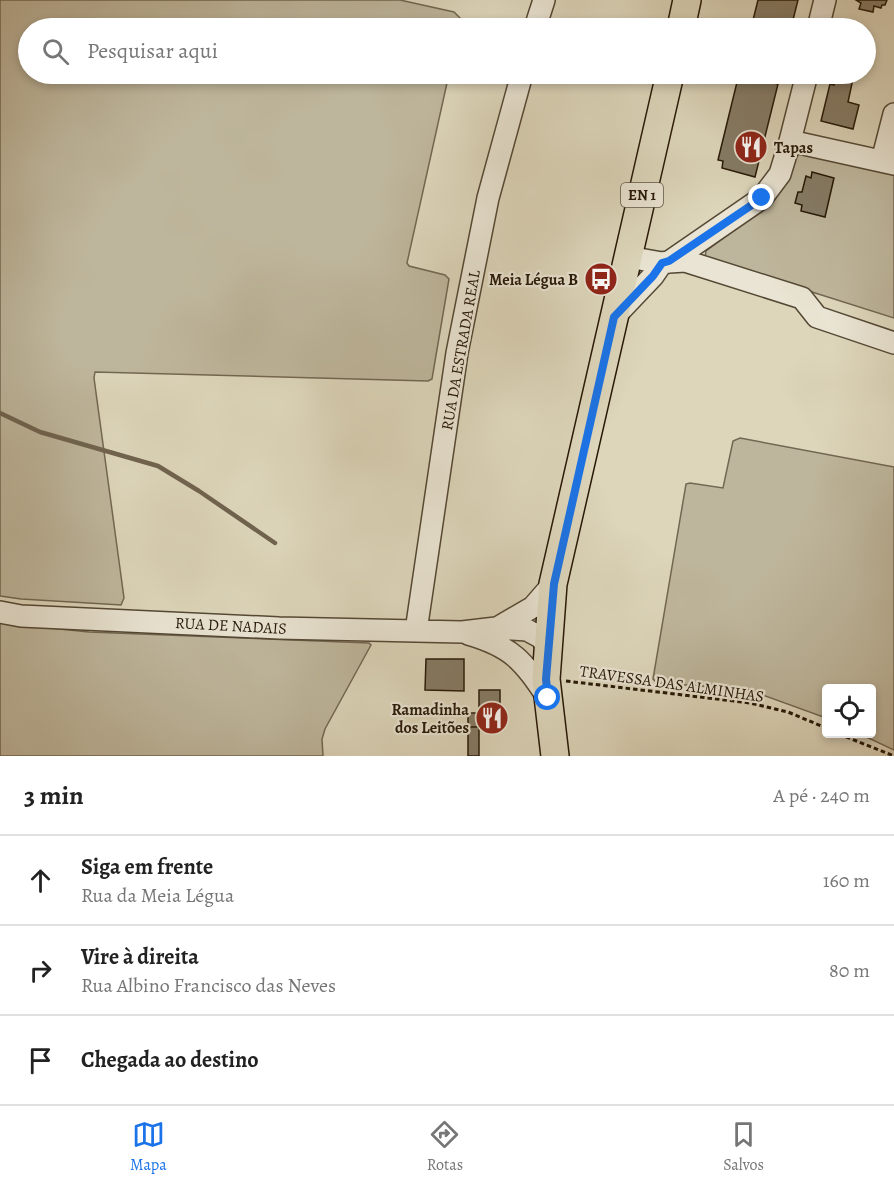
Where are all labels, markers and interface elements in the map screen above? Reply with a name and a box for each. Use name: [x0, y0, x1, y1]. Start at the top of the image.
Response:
search box: [18, 18, 876, 84]
icon: search: [39, 35, 72, 68]
text: Pesquisar aqui: [87, 36, 218, 66]
restaurant icon: Tapas: [733, 129, 769, 165]
place label: Tapas: [774, 137, 813, 159]
road number: EN 1: [621, 183, 663, 207]
route end: [748, 184, 774, 210]
bus stop icon: Meia Légua B: [583, 261, 619, 297]
street label: RUA DA ESTRADA REAL: [436, 267, 486, 432]
place label: Meia Légua B: [489, 269, 578, 291]
street label: RUA DE NADAIS: [174, 612, 287, 640]
street label: TRAVESSA DAS ALMINHAS: [578, 660, 765, 708]
route start: [534, 684, 560, 710]
map controls: [822, 684, 876, 738]
button: locate: [822, 684, 876, 738]
place label: Ramadinha dos Leitões: [391, 699, 469, 739]
restaurant icon: Ramadinha dos Leitões: [474, 700, 510, 736]
text: 3 min: [24, 778, 84, 813]
text: A pé · 240 m: [773, 782, 870, 809]
text: Siga em frente: [81, 852, 213, 882]
icon: ahead: [24, 864, 57, 897]
text: 160 m: [823, 867, 870, 894]
text: Rua da Meia Légua: [81, 882, 234, 909]
text: Vire à direita: [81, 942, 199, 972]
icon: right: [24, 954, 57, 987]
text: 80 m: [829, 957, 870, 984]
text: Rua Albino Francisco das Neves: [81, 972, 336, 999]
icon: arrive: [24, 1044, 57, 1077]
text: Chegada ao destino: [81, 1045, 259, 1075]
tab: Mapa: [130, 1118, 167, 1176]
tab: Rotas: [427, 1118, 463, 1176]
tab: Salvos: [723, 1118, 764, 1176]

